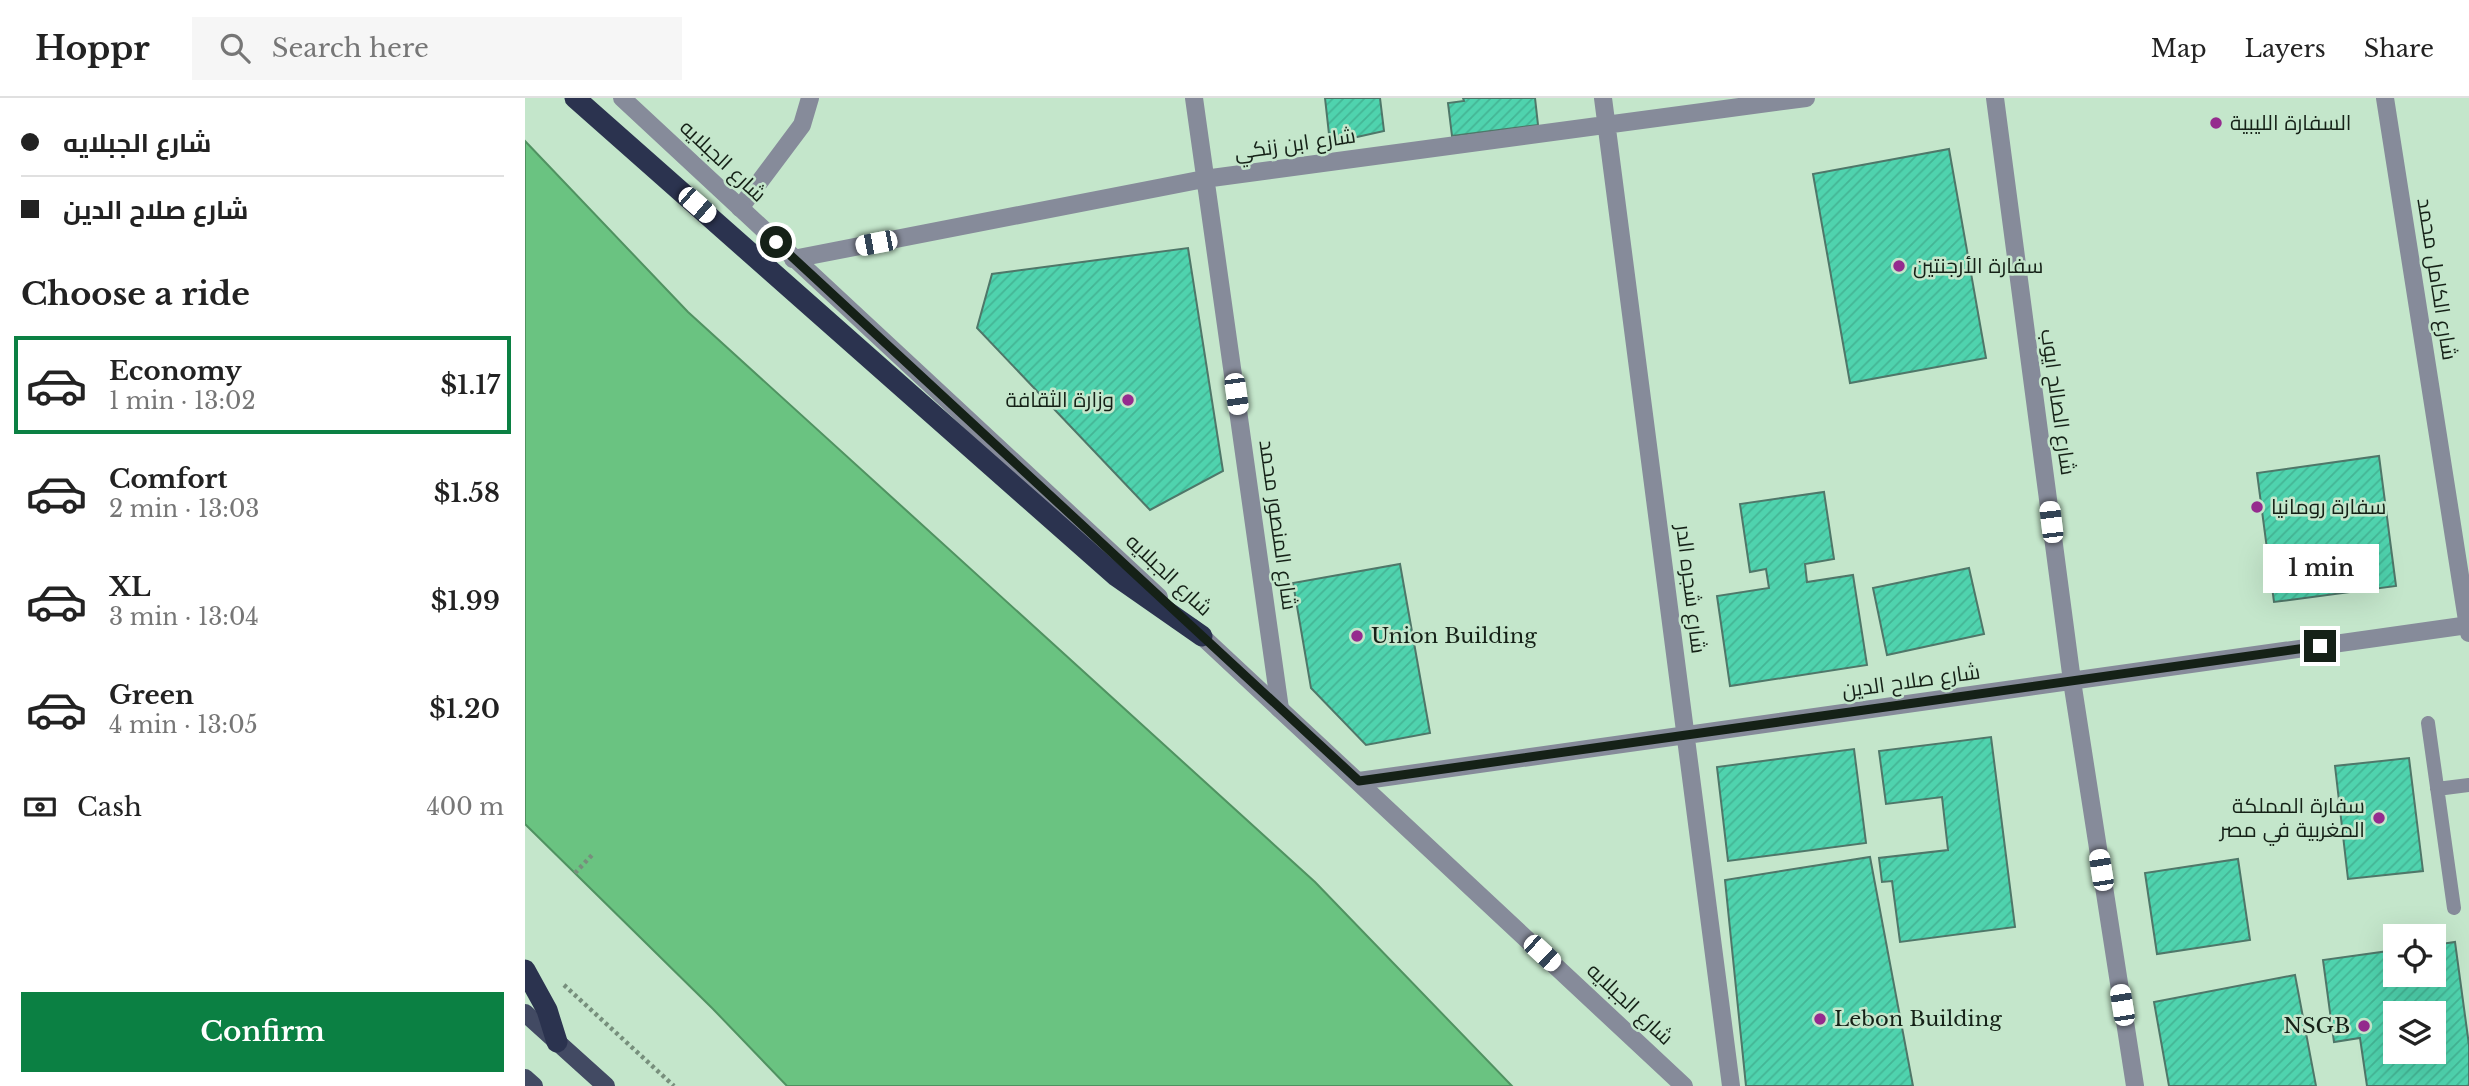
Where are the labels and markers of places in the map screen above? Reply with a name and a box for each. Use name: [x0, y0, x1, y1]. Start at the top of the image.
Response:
place label: السفارة الليبية: [2230, 110, 2351, 136]
marker: السفارة الليبية: [2208, 115, 2224, 131]
place label: سفارة الأرجنتين: [1913, 253, 2043, 279]
marker: سفارة الأرجنتين: [1891, 258, 1907, 274]
place label: وزارة الثقافة: [1005, 387, 1114, 413]
marker: وزارة الثقافة: [1120, 392, 1136, 408]
place label: سفارة رومانيا: [2271, 494, 2386, 520]
marker: سفارة رومانيا: [2249, 499, 2265, 515]
place label: Union Building: [1371, 623, 1537, 649]
marker: Union Building: [1349, 628, 1365, 644]
place label: سفارة المملكة المغربية في مصر: [2219, 793, 2365, 846]
marker: سفارة المملكة المغربية في مصر: [2371, 810, 2387, 826]
place label: Lebon Building: [1834, 1006, 2002, 1032]
marker: Lebon Building: [1812, 1011, 1828, 1027]
place label: NSGB: [2283, 1013, 2350, 1039]
marker: NSGB: [2356, 1018, 2372, 1034]

